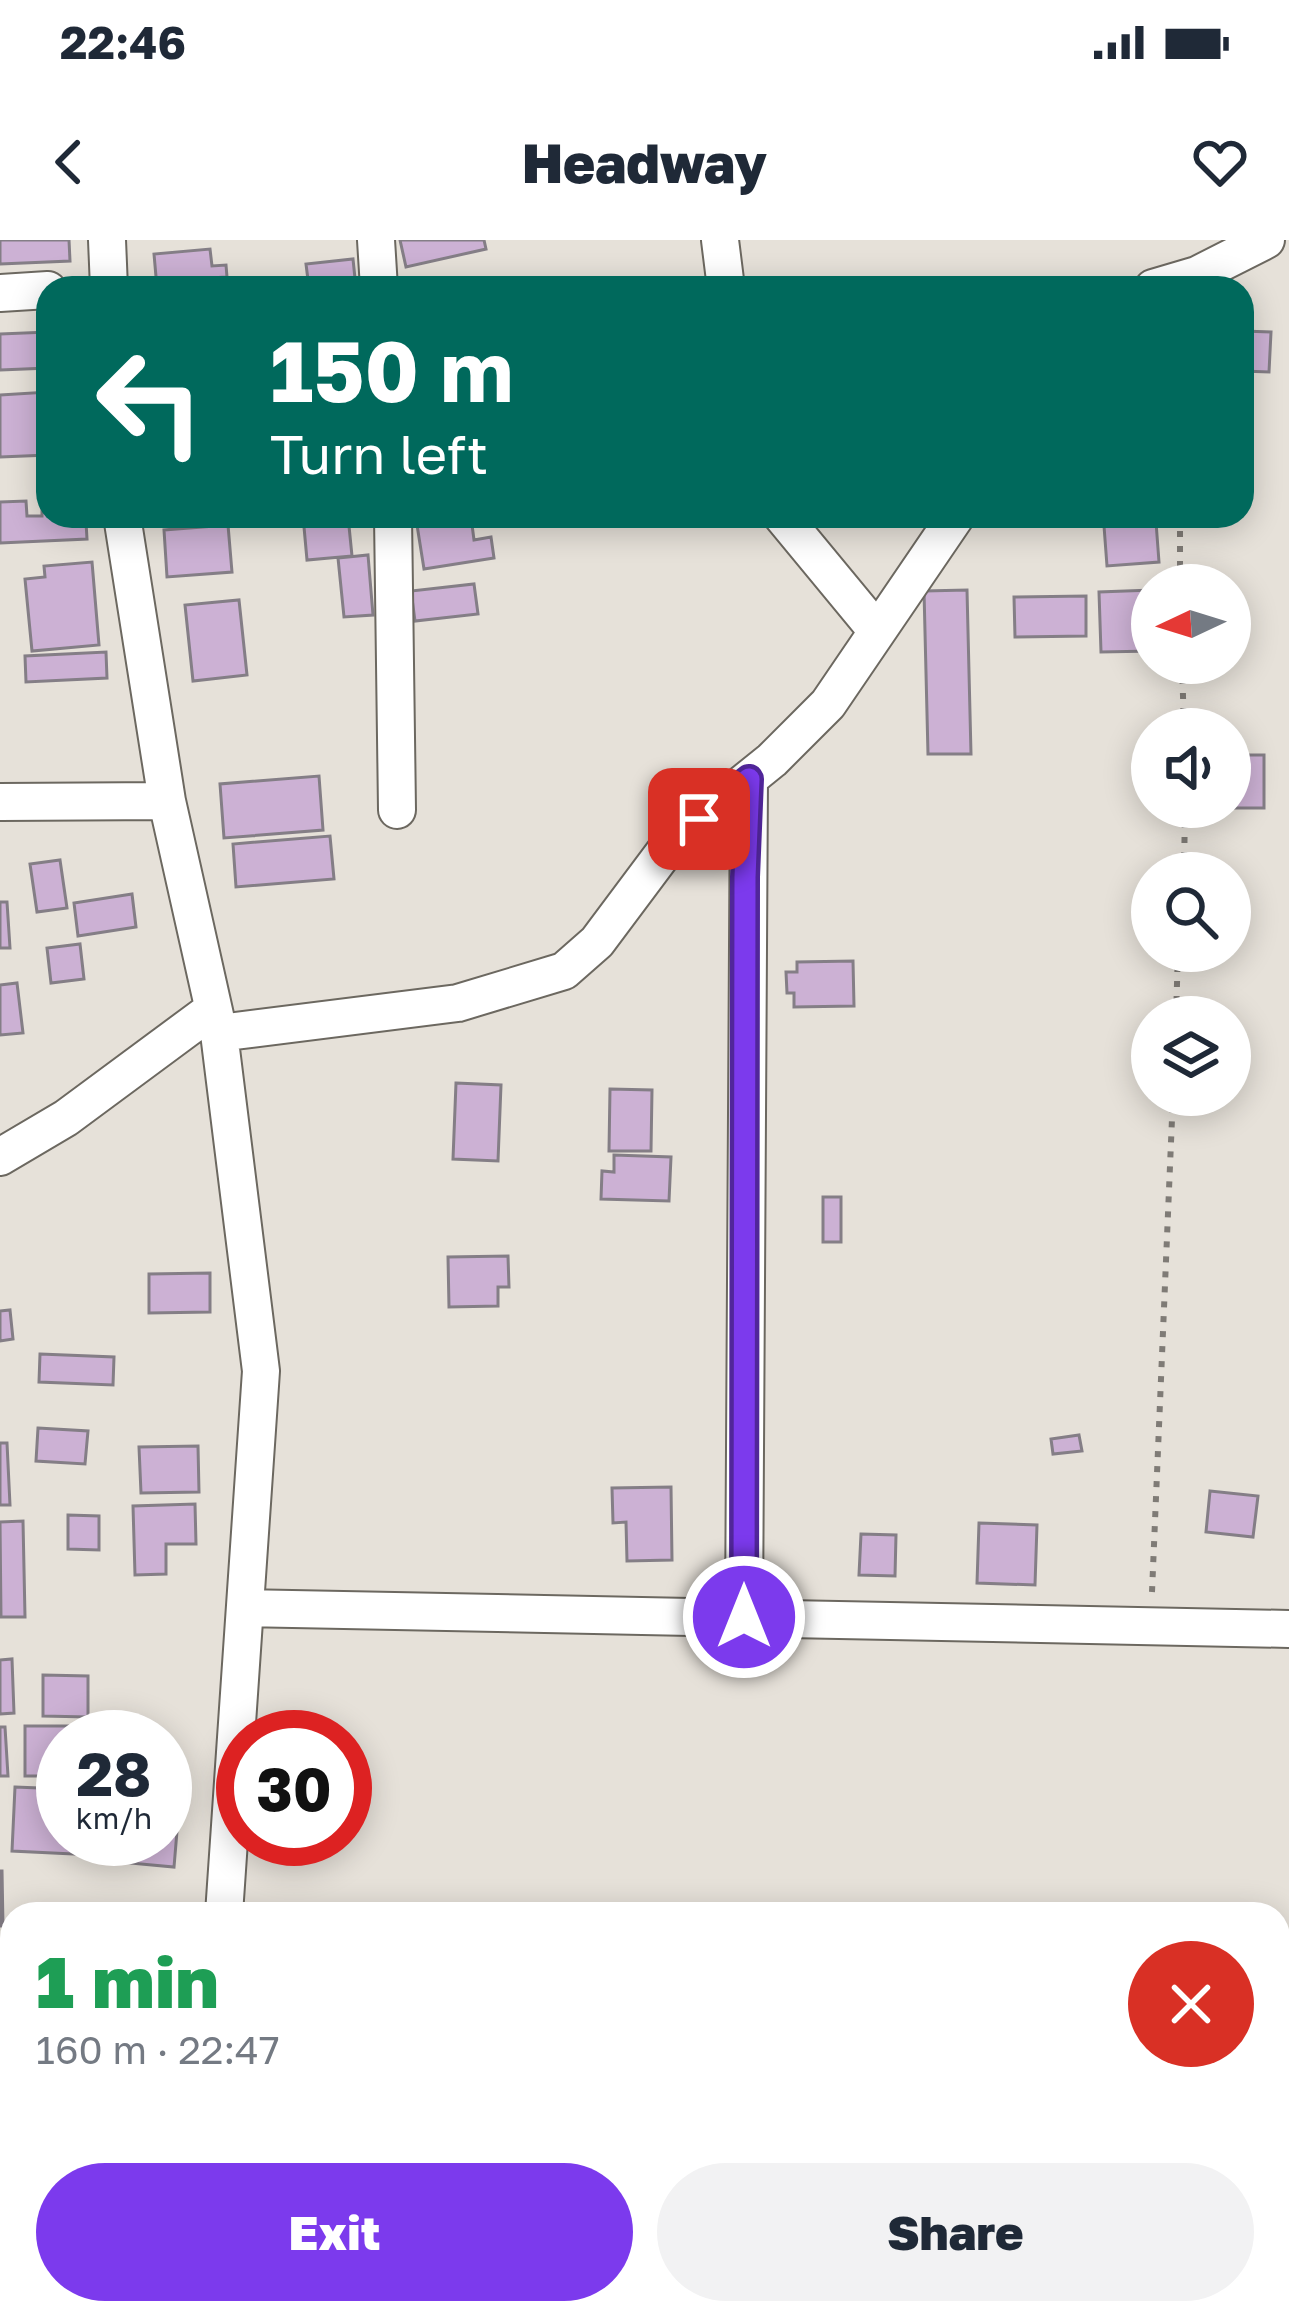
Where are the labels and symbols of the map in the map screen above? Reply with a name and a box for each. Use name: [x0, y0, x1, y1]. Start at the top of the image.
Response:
north arrow: [1131, 564, 1251, 684]
pin: [648, 768, 750, 870]
position arrow: [681, 1554, 807, 1680]
speed limit sign: 30: [216, 1710, 372, 1866]

